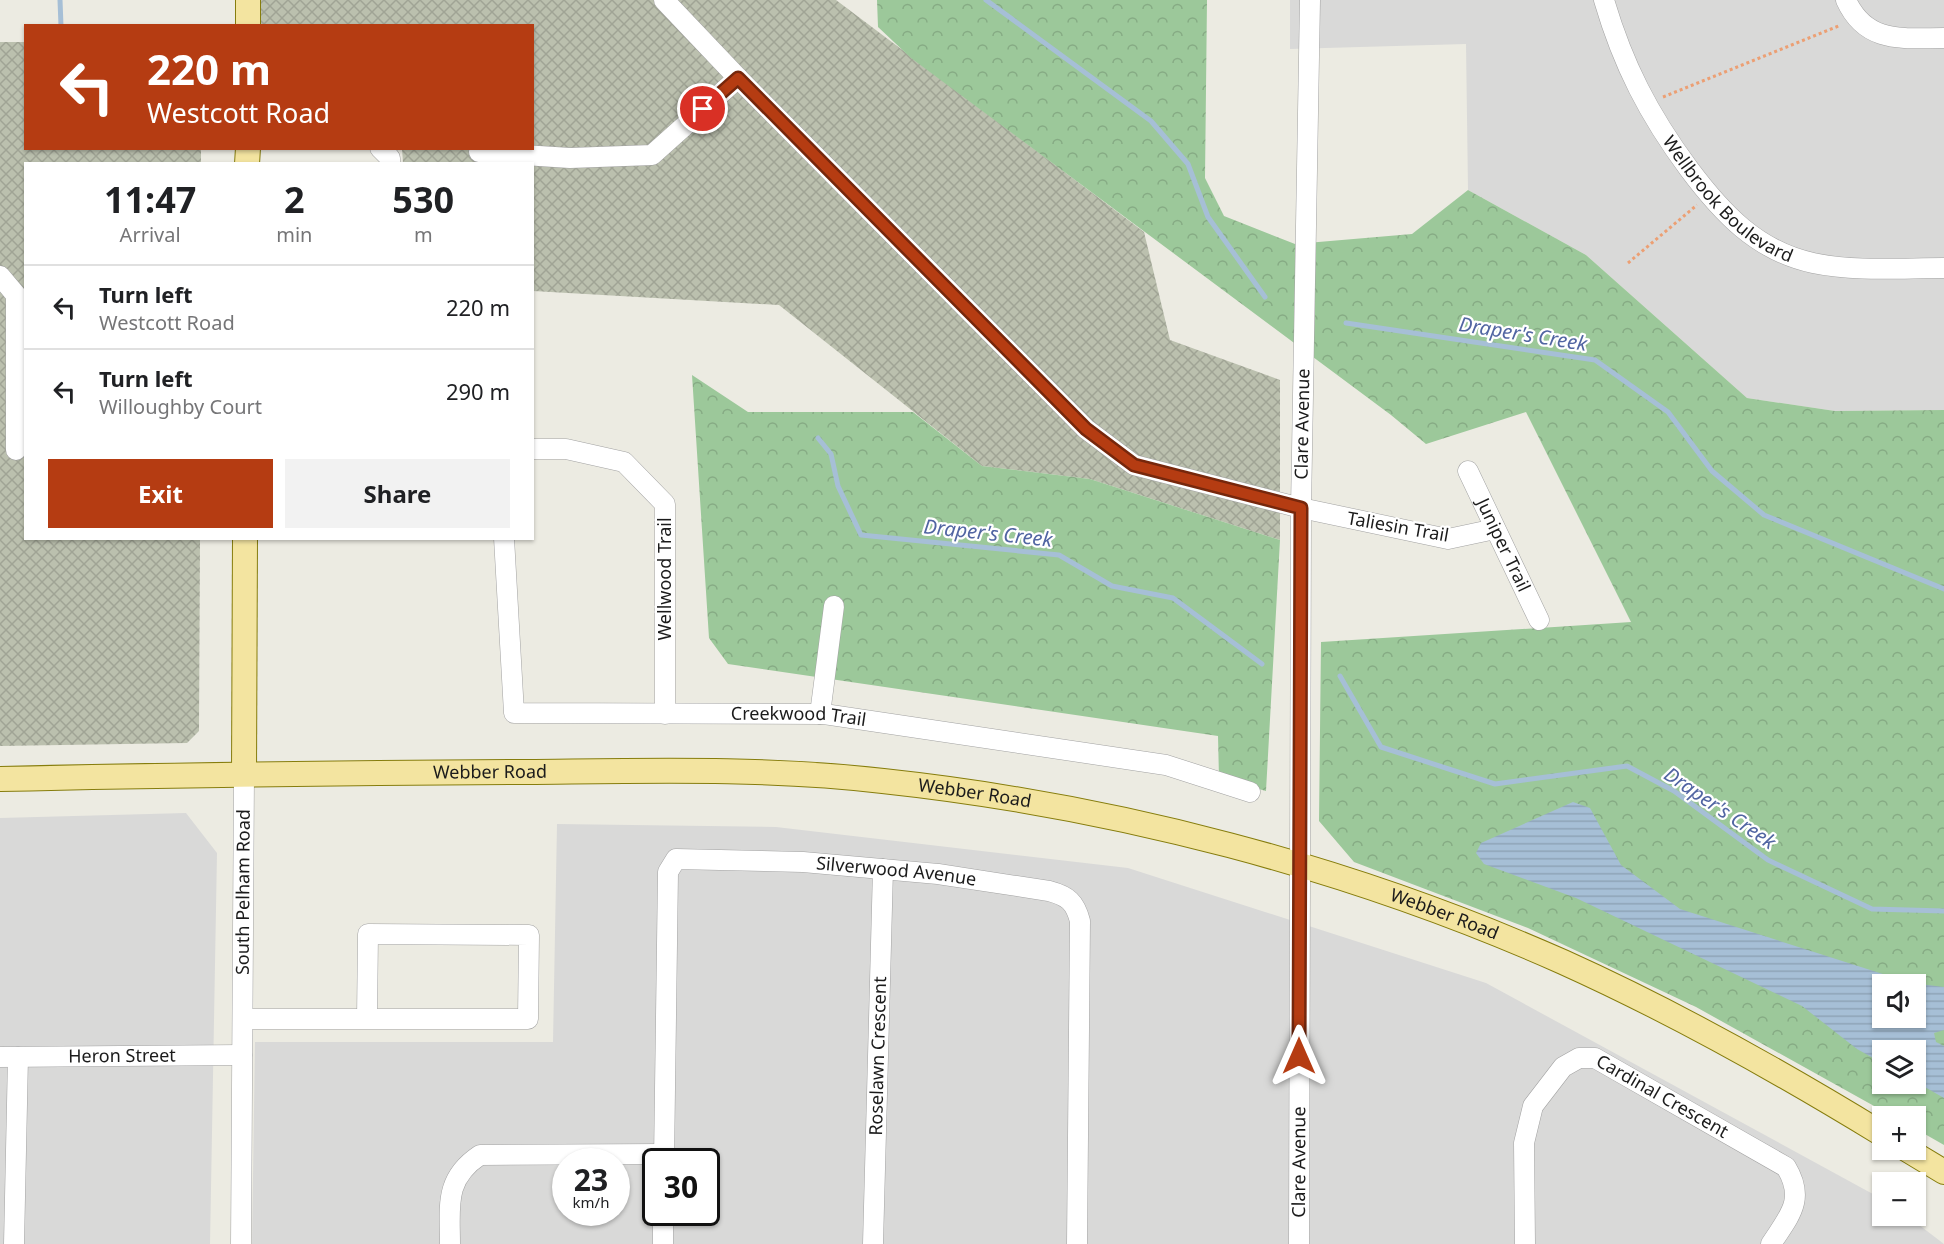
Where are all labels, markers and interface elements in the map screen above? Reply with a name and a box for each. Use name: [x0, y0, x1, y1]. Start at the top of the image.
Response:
text: 220 m: [147, 40, 271, 97]
icon: left: [48, 48, 126, 126]
pin: [677, 83, 728, 134]
icon: arrive: [686, 92, 719, 125]
text: Westcott Road: [147, 94, 330, 131]
street label: Wellbrook Boulevard: [1658, 130, 1797, 267]
text: 11:47: [104, 175, 196, 224]
text: 2: [284, 175, 305, 224]
text: 530: [392, 175, 454, 224]
text: Arrival: [120, 221, 181, 248]
text: min: [276, 221, 312, 248]
text: m: [414, 221, 433, 248]
text: Turn left: [99, 279, 193, 309]
icon: left: [48, 291, 81, 324]
text: 220 m: [446, 292, 510, 322]
text: Westcott Road: [99, 309, 235, 336]
water label: Draper's Creek: [1457, 310, 1590, 357]
text: Turn left: [99, 363, 193, 393]
street label: Clare Avenue: [1289, 368, 1314, 480]
icon: left: [48, 375, 81, 408]
text: 290 m: [446, 376, 510, 406]
text: Willoughby Court: [99, 393, 262, 420]
button: Exit: [48, 459, 273, 528]
button: Share: [285, 459, 510, 528]
street label: Juniper Trail: [1471, 492, 1537, 595]
street label: Taliesin Trail: [1345, 505, 1451, 547]
water label: Draper's Creek: [922, 512, 1055, 553]
street label: Wellwood Trail: [652, 517, 676, 641]
street label: Creekwood Trail: [731, 701, 868, 731]
street label: Webber Road: [433, 759, 547, 784]
water label: Draper's Creek: [1659, 760, 1782, 856]
street label: Webber Road: [917, 772, 1033, 813]
street label: South Pelham Road: [230, 809, 255, 975]
street label: Silverwood Avenue: [815, 850, 978, 891]
street label: Webber Road: [1387, 882, 1503, 945]
map controls: [1872, 974, 1926, 1226]
button: sound: [1872, 974, 1926, 1028]
street label: Roselawn Crescent: [863, 976, 891, 1136]
position arrow: [1267, 1024, 1331, 1088]
button: layers: [1872, 1040, 1926, 1094]
street label: Heron Street: [68, 1043, 176, 1067]
street label: Cardinal Crescent: [1592, 1048, 1734, 1143]
street label: Clare Avenue: [1286, 1106, 1310, 1218]
button: +: [1872, 1106, 1926, 1160]
speed limit sign: 30: [642, 1148, 720, 1226]
text: 23: [574, 1159, 608, 1200]
button: −: [1872, 1172, 1926, 1226]
text: km/h: [573, 1192, 609, 1212]

